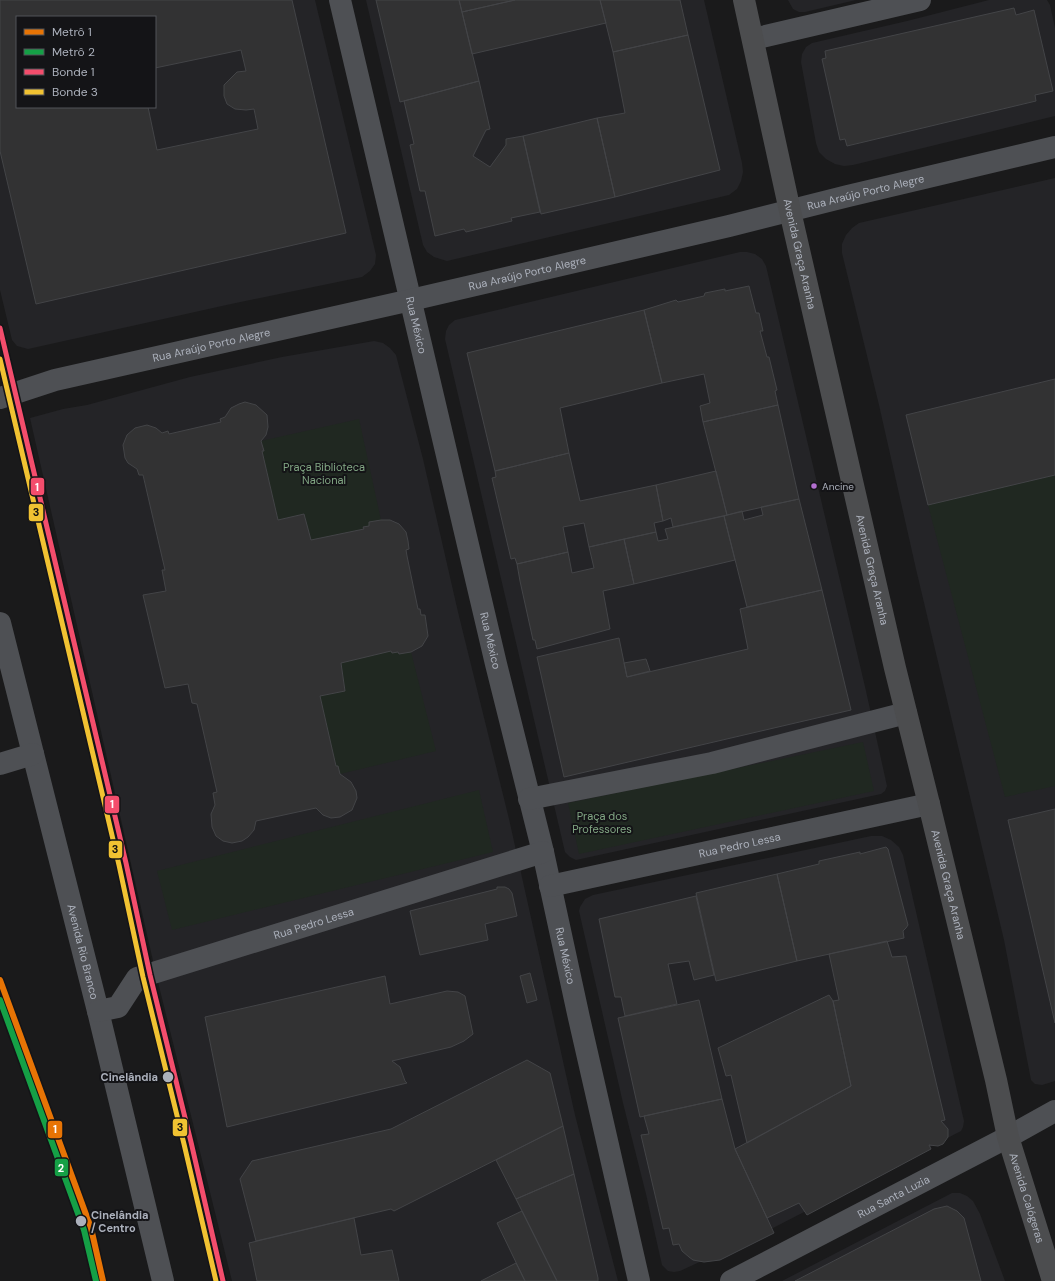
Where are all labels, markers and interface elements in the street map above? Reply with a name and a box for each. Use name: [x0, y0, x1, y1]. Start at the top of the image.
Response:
legend: [16, 16, 156, 108]
text: Metrô 1: [52, 24, 92, 40]
text: Metrô 2: [52, 44, 95, 60]
text: Bonde 1: [52, 64, 95, 80]
text: Bonde 3: [52, 84, 98, 100]
street label: Rua Araújo Porto Alegre: [806, 171, 926, 213]
street label: Avenida Graça Aranha: [781, 197, 819, 311]
street label: Rua Araújo Porto Alegre: [467, 253, 587, 293]
street label: Rua México: [403, 295, 430, 355]
street label: Rua Araújo Porto Alegre: [151, 325, 271, 365]
park label: Praça Biblioteca Nacional: [283, 460, 365, 487]
line badge: 1: [30, 477, 45, 496]
text: 1: [35, 480, 39, 494]
place label: Ancine: [822, 480, 854, 493]
marker: Ancine: [809, 481, 819, 491]
line badge: 3: [28, 503, 44, 522]
text: 3: [33, 505, 39, 519]
street label: Avenida Graça Aranha: [853, 513, 892, 626]
street label: Rua México: [477, 611, 504, 670]
line badge: 1: [104, 795, 120, 814]
text: 1: [110, 797, 114, 811]
park label: Praça dos Professores: [572, 809, 632, 836]
street label: Avenida Graça Aranha: [928, 828, 969, 941]
street label: Rua Pedro Lessa: [697, 829, 782, 861]
line badge: 3: [108, 840, 123, 859]
text: 3: [112, 842, 118, 856]
street label: Avenida Rio Branco: [64, 903, 102, 1001]
street label: Rua Pedro Lessa: [272, 904, 355, 942]
street label: Rua México: [553, 926, 578, 986]
place label: Cinelândia: [101, 1070, 158, 1084]
marker: Cinelândia: [161, 1070, 175, 1084]
line badge: 3: [172, 1118, 188, 1137]
line badge: 1: [47, 1120, 63, 1139]
text: 3: [177, 1120, 183, 1134]
text: 1: [53, 1122, 57, 1136]
street label: Avenida Calógeras: [1006, 1151, 1048, 1245]
line badge: 2: [54, 1158, 69, 1177]
text: 2: [58, 1161, 64, 1175]
street label: Rua Santa Luzia: [855, 1172, 932, 1221]
place label: Cinelândia / Centro: [91, 1208, 148, 1235]
marker: Cinelândia / Centro: [74, 1214, 88, 1228]

